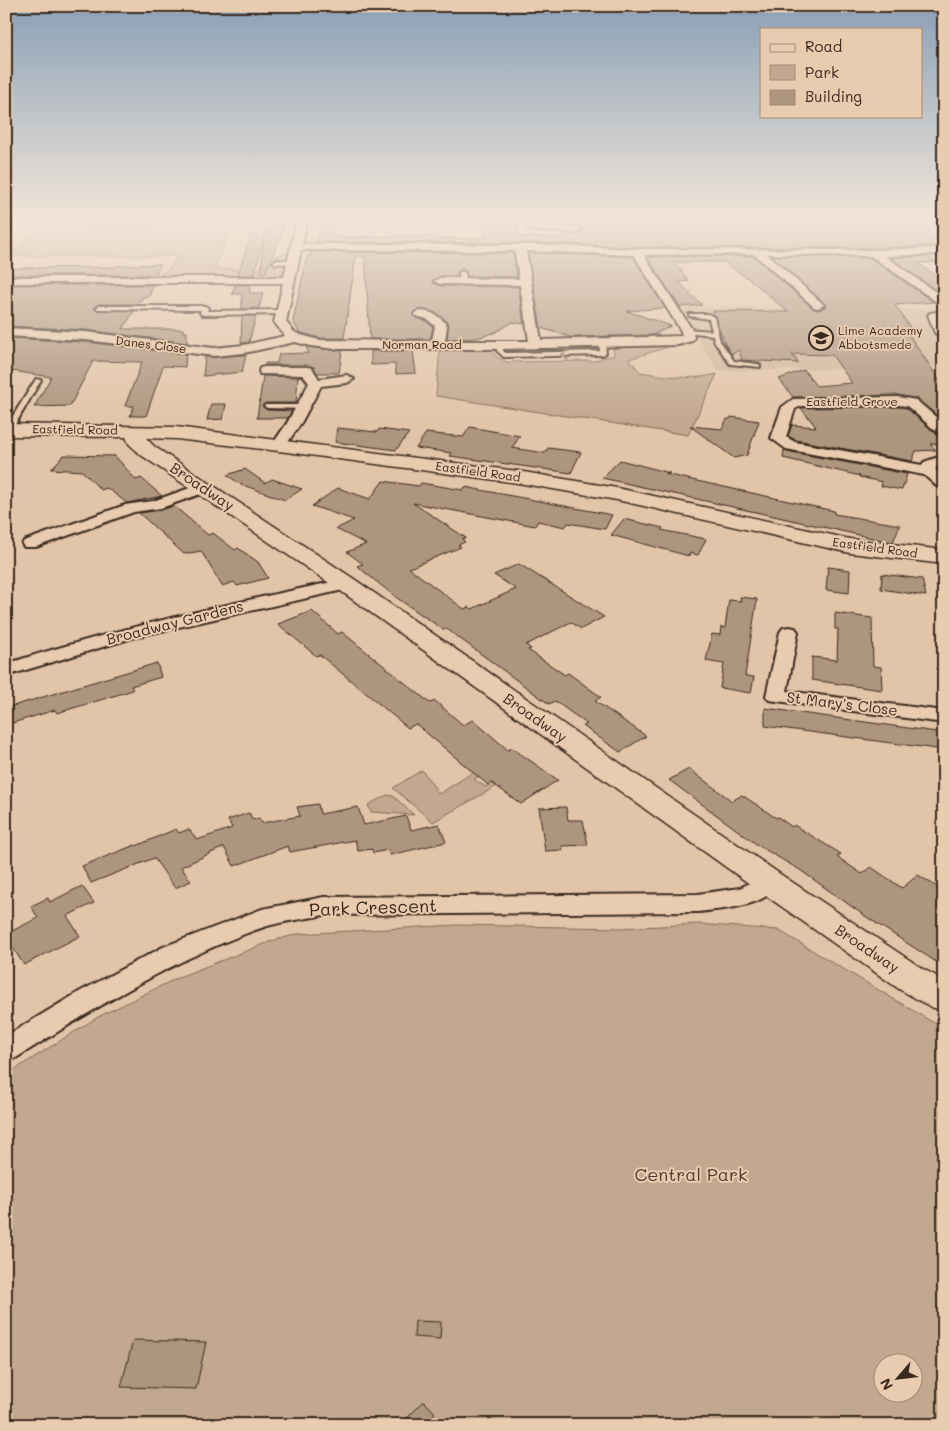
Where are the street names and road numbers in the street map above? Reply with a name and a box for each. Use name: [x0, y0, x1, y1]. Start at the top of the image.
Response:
street label: Danes Close: [115, 332, 188, 356]
street label: Norman Road: [382, 336, 462, 352]
street label: Eastfield Grove: [806, 393, 898, 409]
street label: Eastfield Road: [32, 420, 118, 438]
street label: Broadway: [167, 457, 239, 515]
street label: Eastfield Road: [435, 457, 522, 485]
street label: Eastfield Road: [832, 533, 919, 561]
street label: Broadway Gardens: [104, 595, 245, 649]
street label: St Mary's Close: [785, 686, 899, 720]
street label: Broadway: [500, 688, 572, 747]
street label: Park Crescent: [309, 893, 437, 921]
street label: Broadway: [832, 919, 904, 977]

